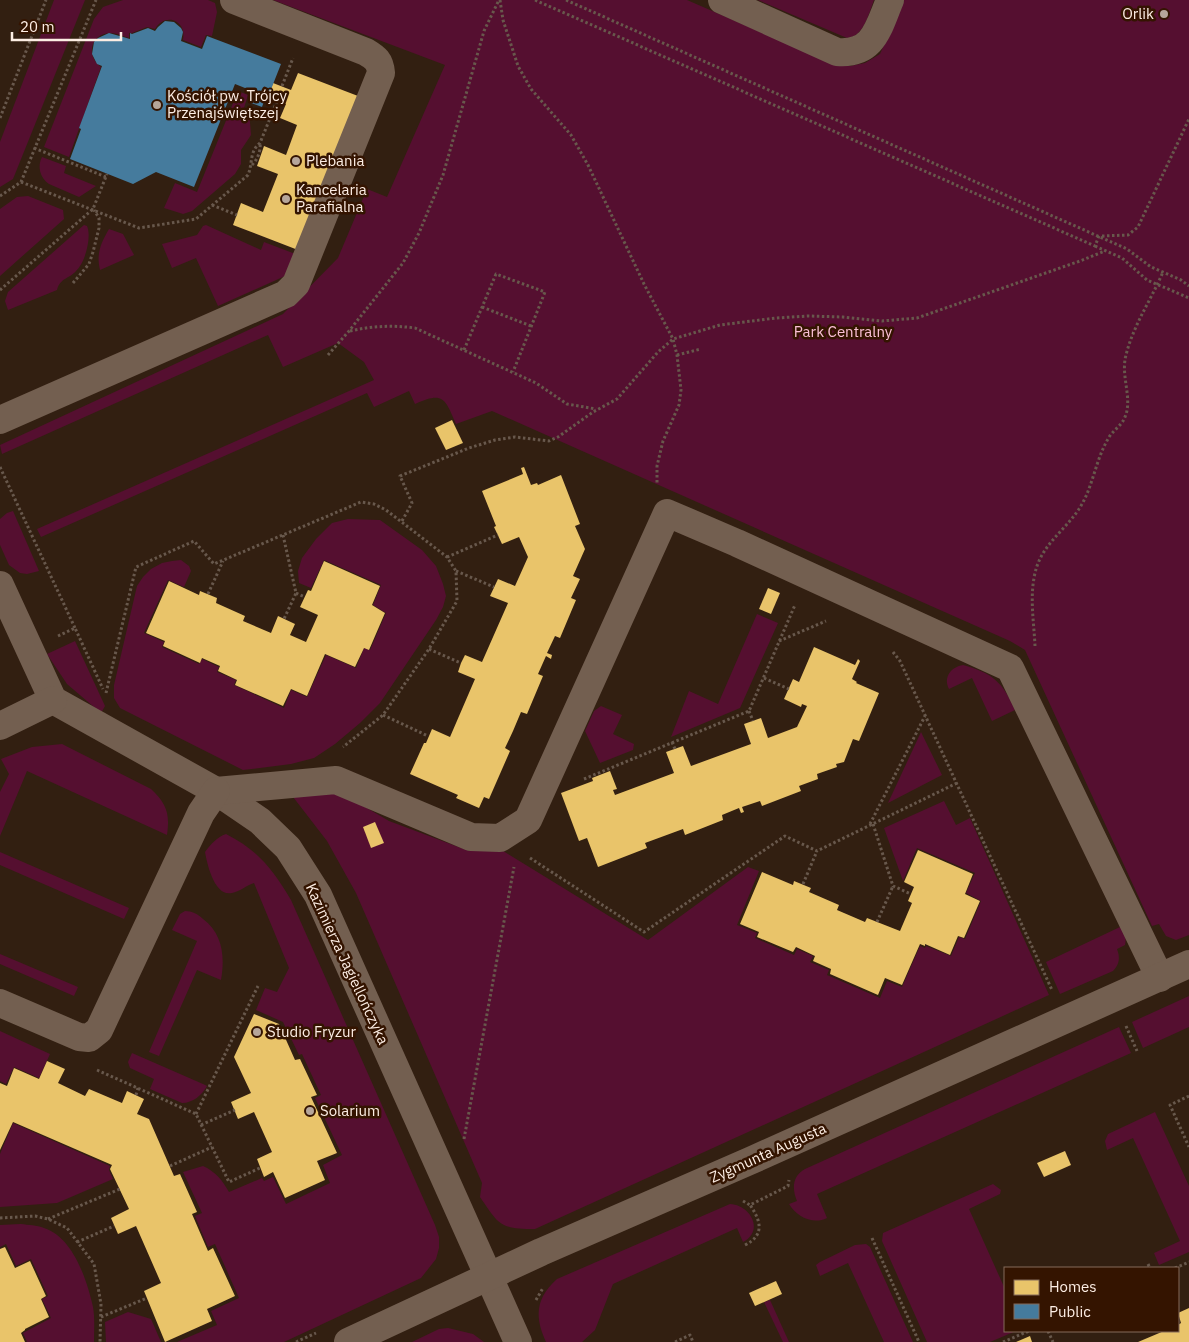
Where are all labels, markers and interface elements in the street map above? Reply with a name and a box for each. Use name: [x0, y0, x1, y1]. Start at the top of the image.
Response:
place label: Orlik: [1122, 4, 1154, 23]
marker: Orlik: [1158, 8, 1170, 20]
scale bar: [12, 10, 121, 42]
text: 20 m: [20, 17, 55, 36]
place label: Kościół pw. Trójcy Przenajświętszej: [167, 86, 288, 122]
marker: Kościół pw. Trójcy Przenajświętszej: [151, 99, 163, 111]
place label: Plebania: [306, 151, 364, 170]
marker: Plebania: [290, 155, 302, 167]
place label: Kancelaria Parafialna: [296, 180, 367, 216]
marker: Kancelaria Parafialna: [280, 193, 292, 205]
park label: Park Centralny: [794, 322, 893, 341]
street label: Kazimierza Jagiellończyka: [302, 880, 393, 1047]
place label: Studio Fryzur: [267, 1022, 357, 1041]
marker: Studio Fryzur: [251, 1026, 263, 1038]
place label: Solarium: [320, 1101, 380, 1120]
marker: Solarium: [304, 1105, 316, 1117]
street label: Zygmunta Augusta: [707, 1118, 829, 1187]
legend: [1004, 1267, 1179, 1332]
text: Homes: [1049, 1277, 1097, 1296]
text: Public: [1049, 1302, 1091, 1321]

